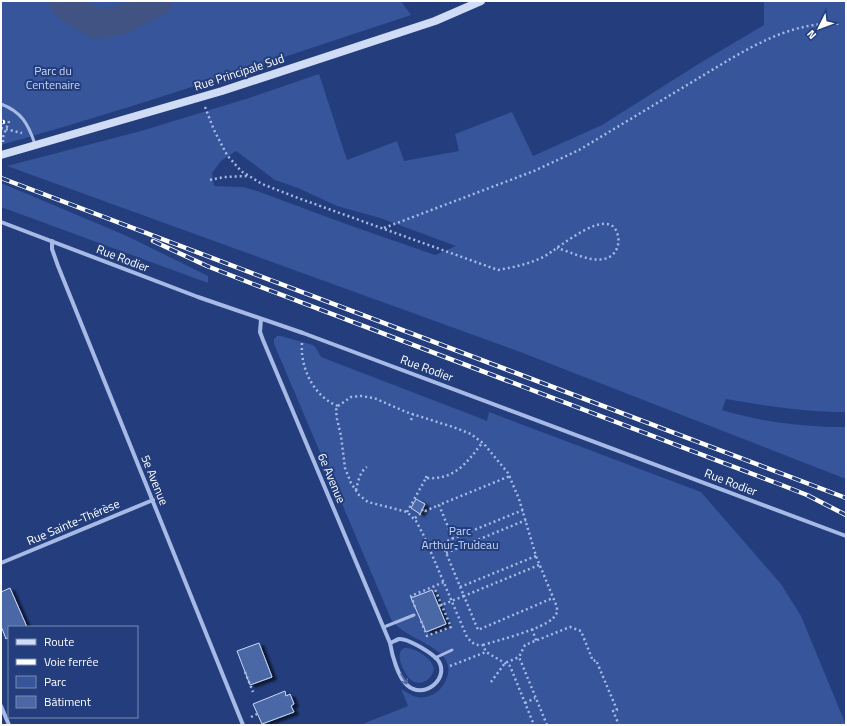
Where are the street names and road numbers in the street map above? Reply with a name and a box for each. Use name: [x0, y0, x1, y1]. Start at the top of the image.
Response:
street label: Rue Principale Sud: [192, 48, 286, 96]
street label: Rue Rodier: [94, 239, 152, 277]
street label: Rue Rodier: [398, 350, 456, 386]
street label: 6e Avenue: [313, 450, 351, 506]
street label: 5e Avenue: [136, 452, 174, 508]
street label: Rue Rodier: [702, 463, 760, 501]
street label: Rue Sainte-Thérèse: [24, 494, 122, 550]

